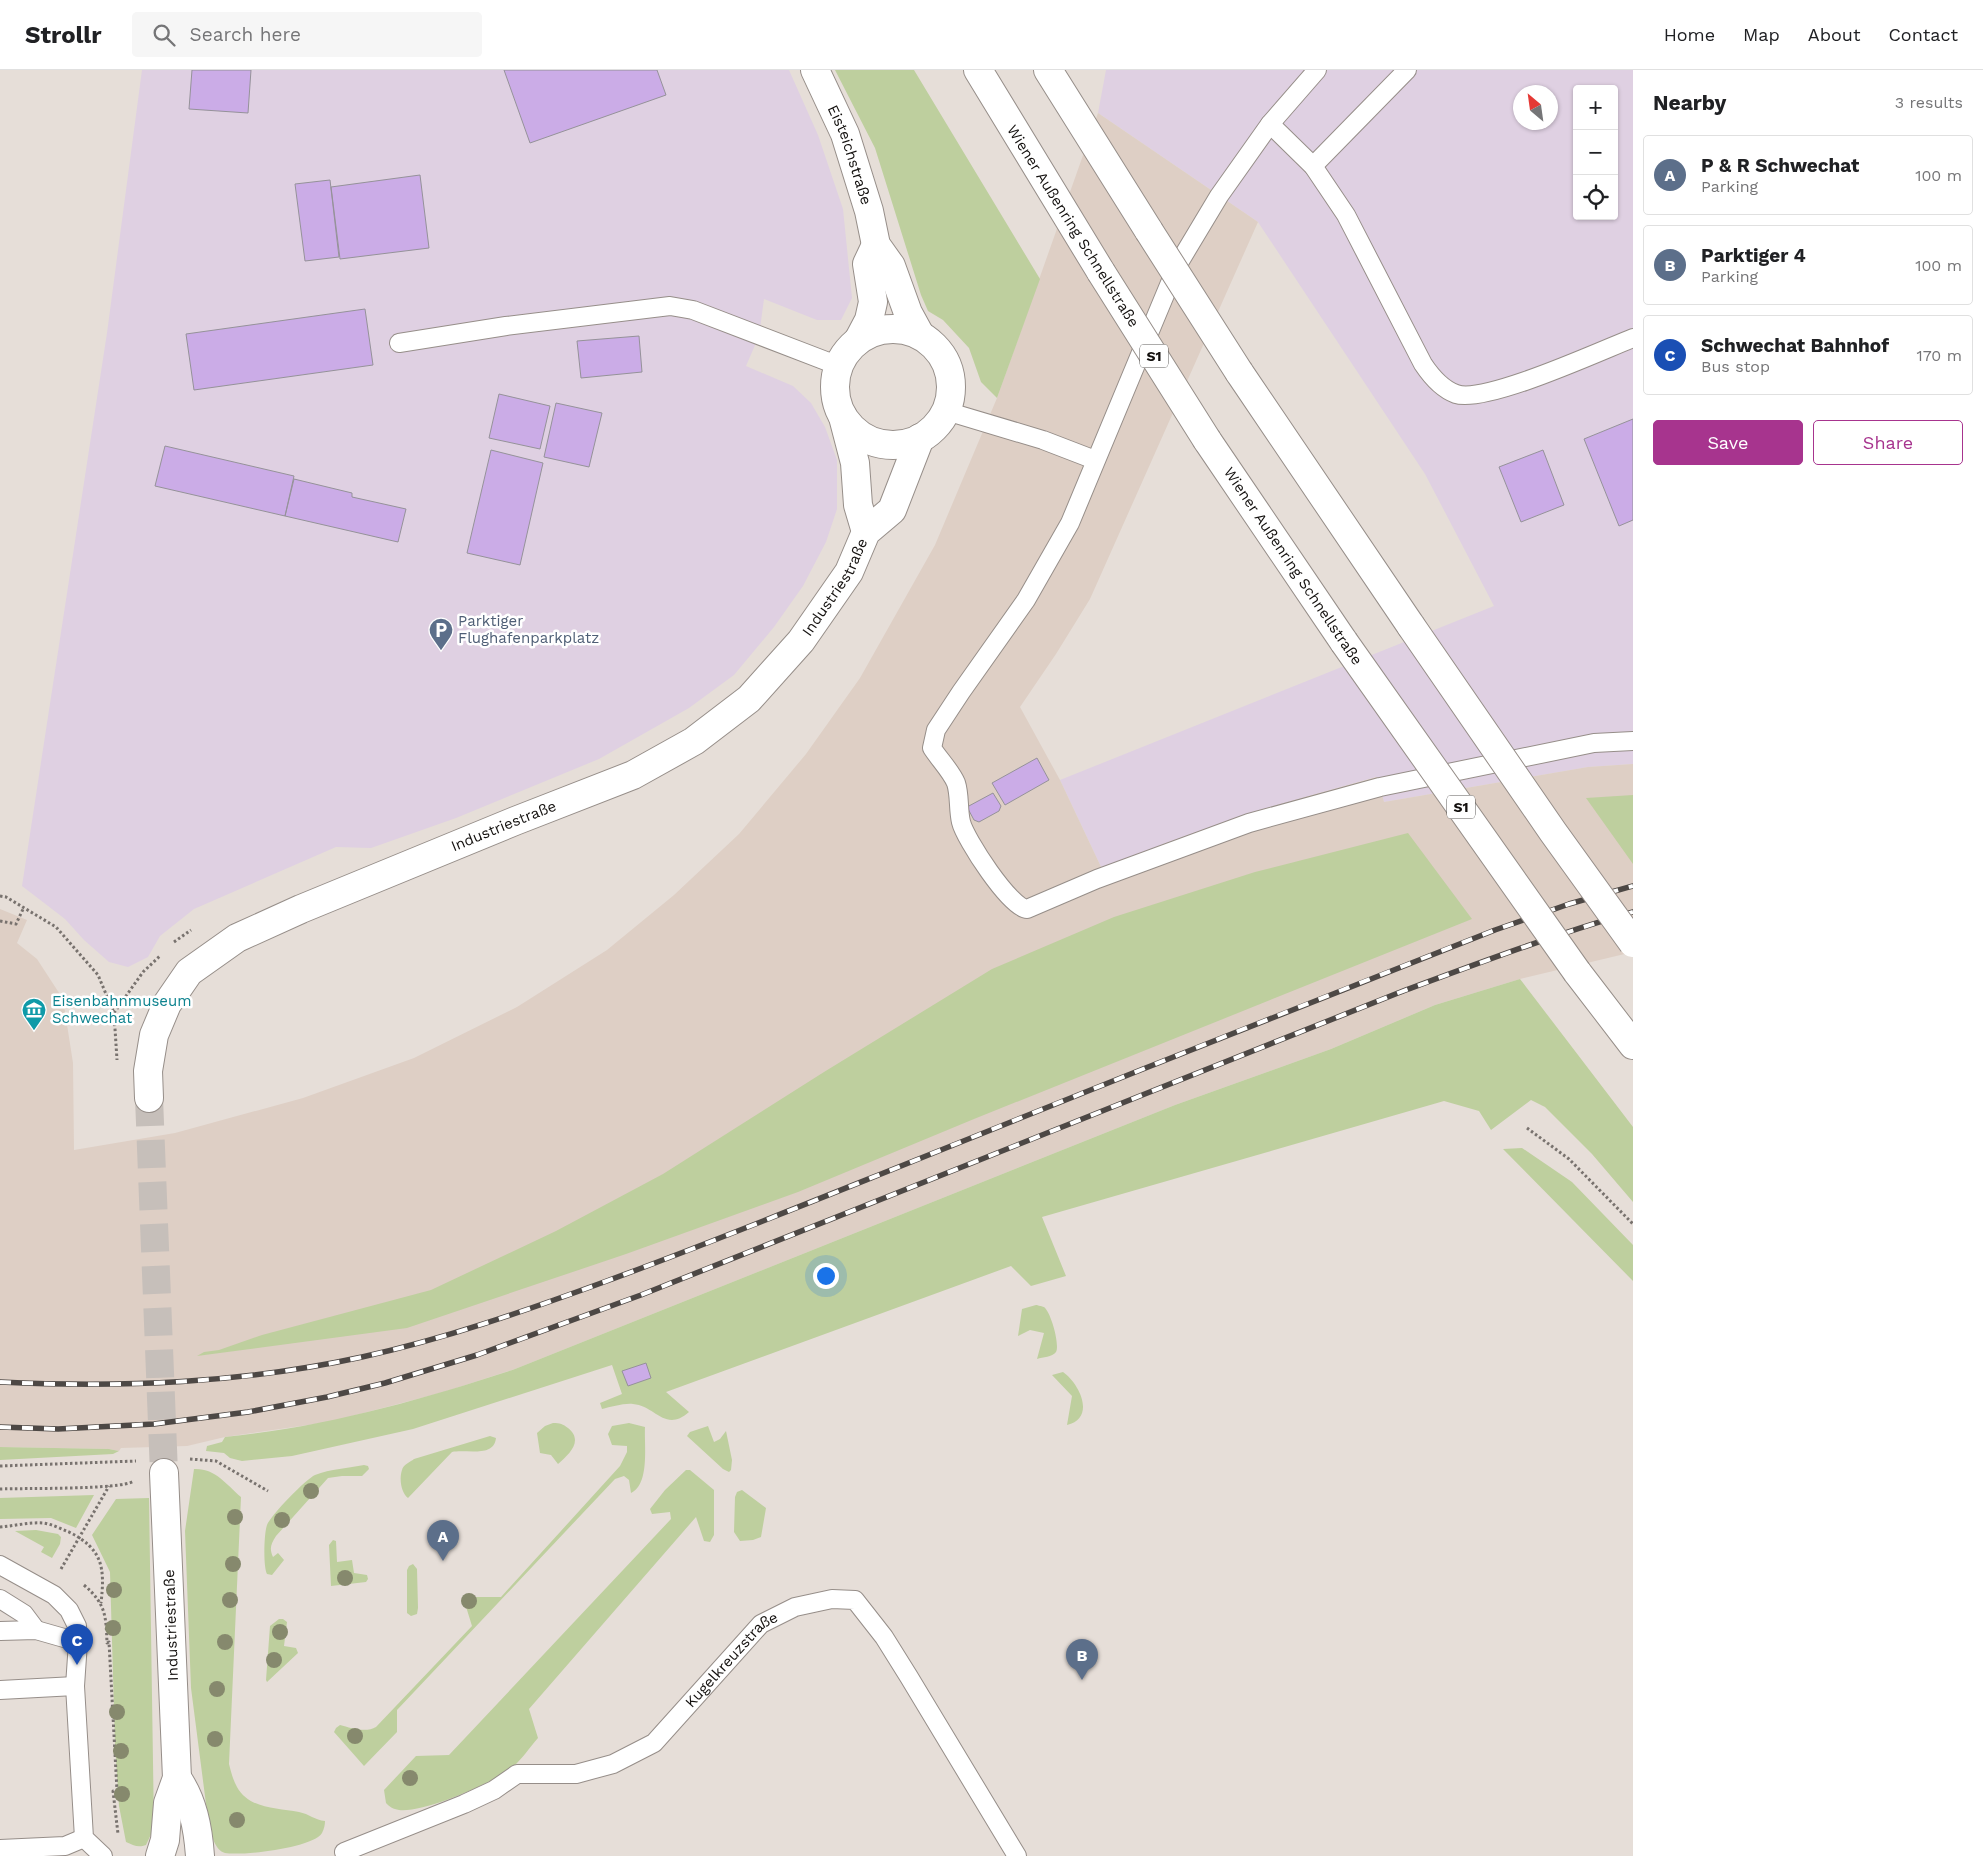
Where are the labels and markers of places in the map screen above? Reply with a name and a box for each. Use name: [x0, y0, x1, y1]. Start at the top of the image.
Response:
place label: Parktiger Flughafenparkplatz: [458, 612, 599, 647]
parking icon: Parktiger Flughafenparkplatz: [428, 617, 454, 651]
place label: Eisenbahnmuseum Schwechat: [52, 992, 192, 1027]
museum icon: Eisenbahnmuseum Schwechat: [21, 997, 47, 1031]
pin: A: [427, 1520, 459, 1561]
pin: C: [61, 1624, 93, 1665]
pin: B: [1066, 1639, 1098, 1680]

